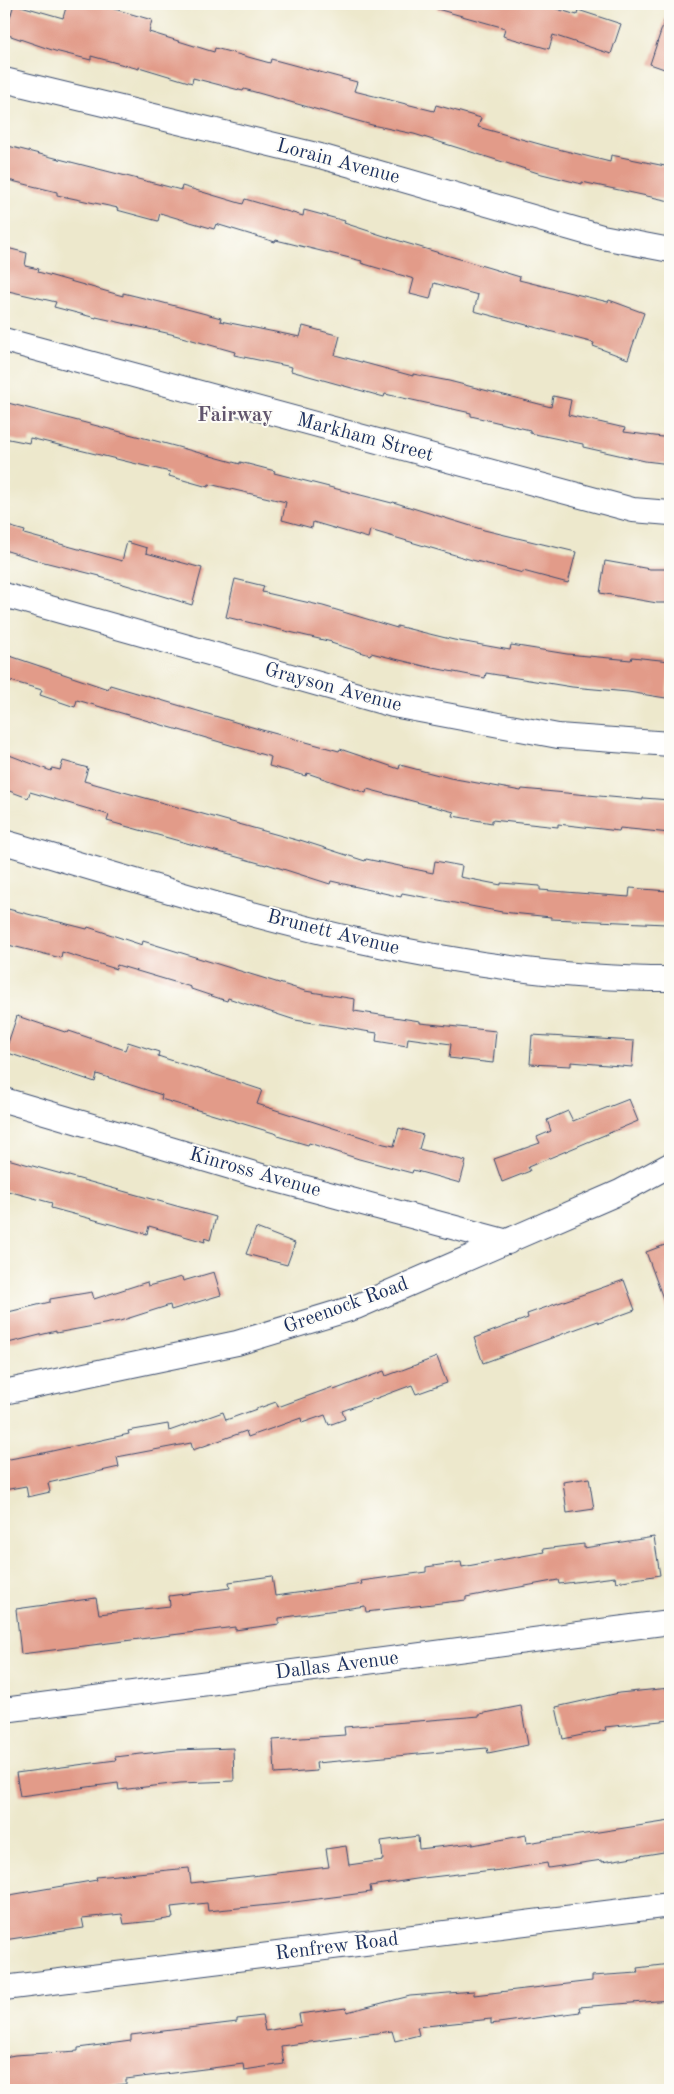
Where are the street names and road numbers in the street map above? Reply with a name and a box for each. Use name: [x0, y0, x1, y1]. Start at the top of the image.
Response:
street label: Lorain Avenue: [274, 136, 402, 188]
street label: Markham Street: [295, 410, 435, 466]
street label: Grayson Avenue: [262, 660, 404, 716]
street label: Brunett Avenue: [265, 907, 401, 959]
street label: Kinross Avenue: [187, 1145, 323, 1201]
street label: Greenock Road: [281, 1274, 411, 1338]
street label: Dallas Avenue: [274, 1649, 400, 1683]
street label: Renfrew Road: [274, 1930, 400, 1964]

